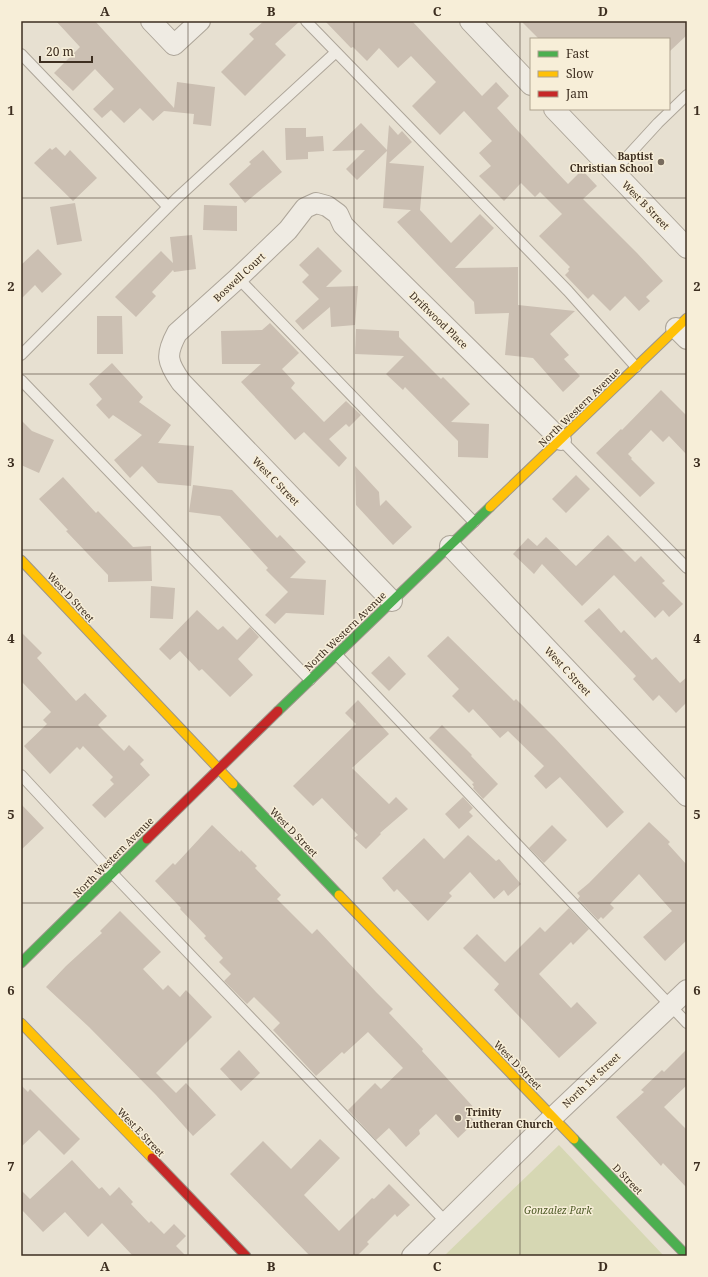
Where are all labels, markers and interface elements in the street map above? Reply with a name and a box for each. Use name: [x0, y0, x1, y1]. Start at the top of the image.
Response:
text: A: [100, 2, 110, 20]
text: B: [267, 2, 276, 20]
text: C: [433, 2, 442, 20]
text: D: [598, 2, 608, 20]
scale bar: [40, 38, 92, 64]
legend: [530, 38, 670, 110]
text: 20 m: [46, 43, 74, 60]
text: Fast: [566, 45, 589, 62]
text: Slow: [566, 65, 594, 82]
text: Jam: [565, 85, 588, 102]
text: 1: [7, 101, 15, 119]
text: 1: [693, 101, 701, 119]
place label: Baptist Christian School: [570, 149, 653, 175]
marker: Baptist Christian School: [656, 157, 666, 167]
street label: West B Street: [619, 178, 673, 233]
street label: Boswell Court: [210, 249, 268, 305]
text: 2: [7, 277, 15, 295]
text: 2: [693, 277, 701, 295]
street label: Driftwood Place: [407, 288, 471, 352]
street label: North Western Avenue: [535, 364, 623, 450]
text: 3: [7, 453, 15, 471]
text: 3: [693, 453, 701, 471]
street label: West C Street: [249, 454, 303, 509]
street label: West D Street: [44, 569, 98, 625]
street label: North Western Avenue: [301, 588, 389, 674]
text: 4: [7, 629, 15, 647]
text: 4: [693, 629, 701, 647]
street label: West C Street: [542, 643, 595, 699]
street label: West D Street: [267, 804, 321, 860]
text: 5: [7, 805, 15, 823]
text: 5: [693, 805, 701, 823]
street label: North Western Avenue: [70, 814, 156, 900]
text: 6: [7, 981, 15, 999]
text: 6: [693, 981, 701, 999]
street label: West D Street: [491, 1037, 545, 1093]
street label: North 1st Street: [559, 1049, 623, 1111]
street label: West E Street: [114, 1105, 168, 1160]
place label: Trinity Lutheran Church: [466, 1105, 553, 1131]
marker: Trinity Lutheran Church: [453, 1113, 463, 1123]
text: 7: [7, 1157, 15, 1175]
text: 7: [693, 1157, 701, 1175]
street label: D Street: [610, 1161, 646, 1198]
park label: Gonzalez Park: [524, 1203, 592, 1217]
text: A: [100, 1257, 110, 1275]
text: B: [267, 1257, 276, 1275]
text: C: [433, 1257, 442, 1275]
text: D: [598, 1257, 608, 1275]

